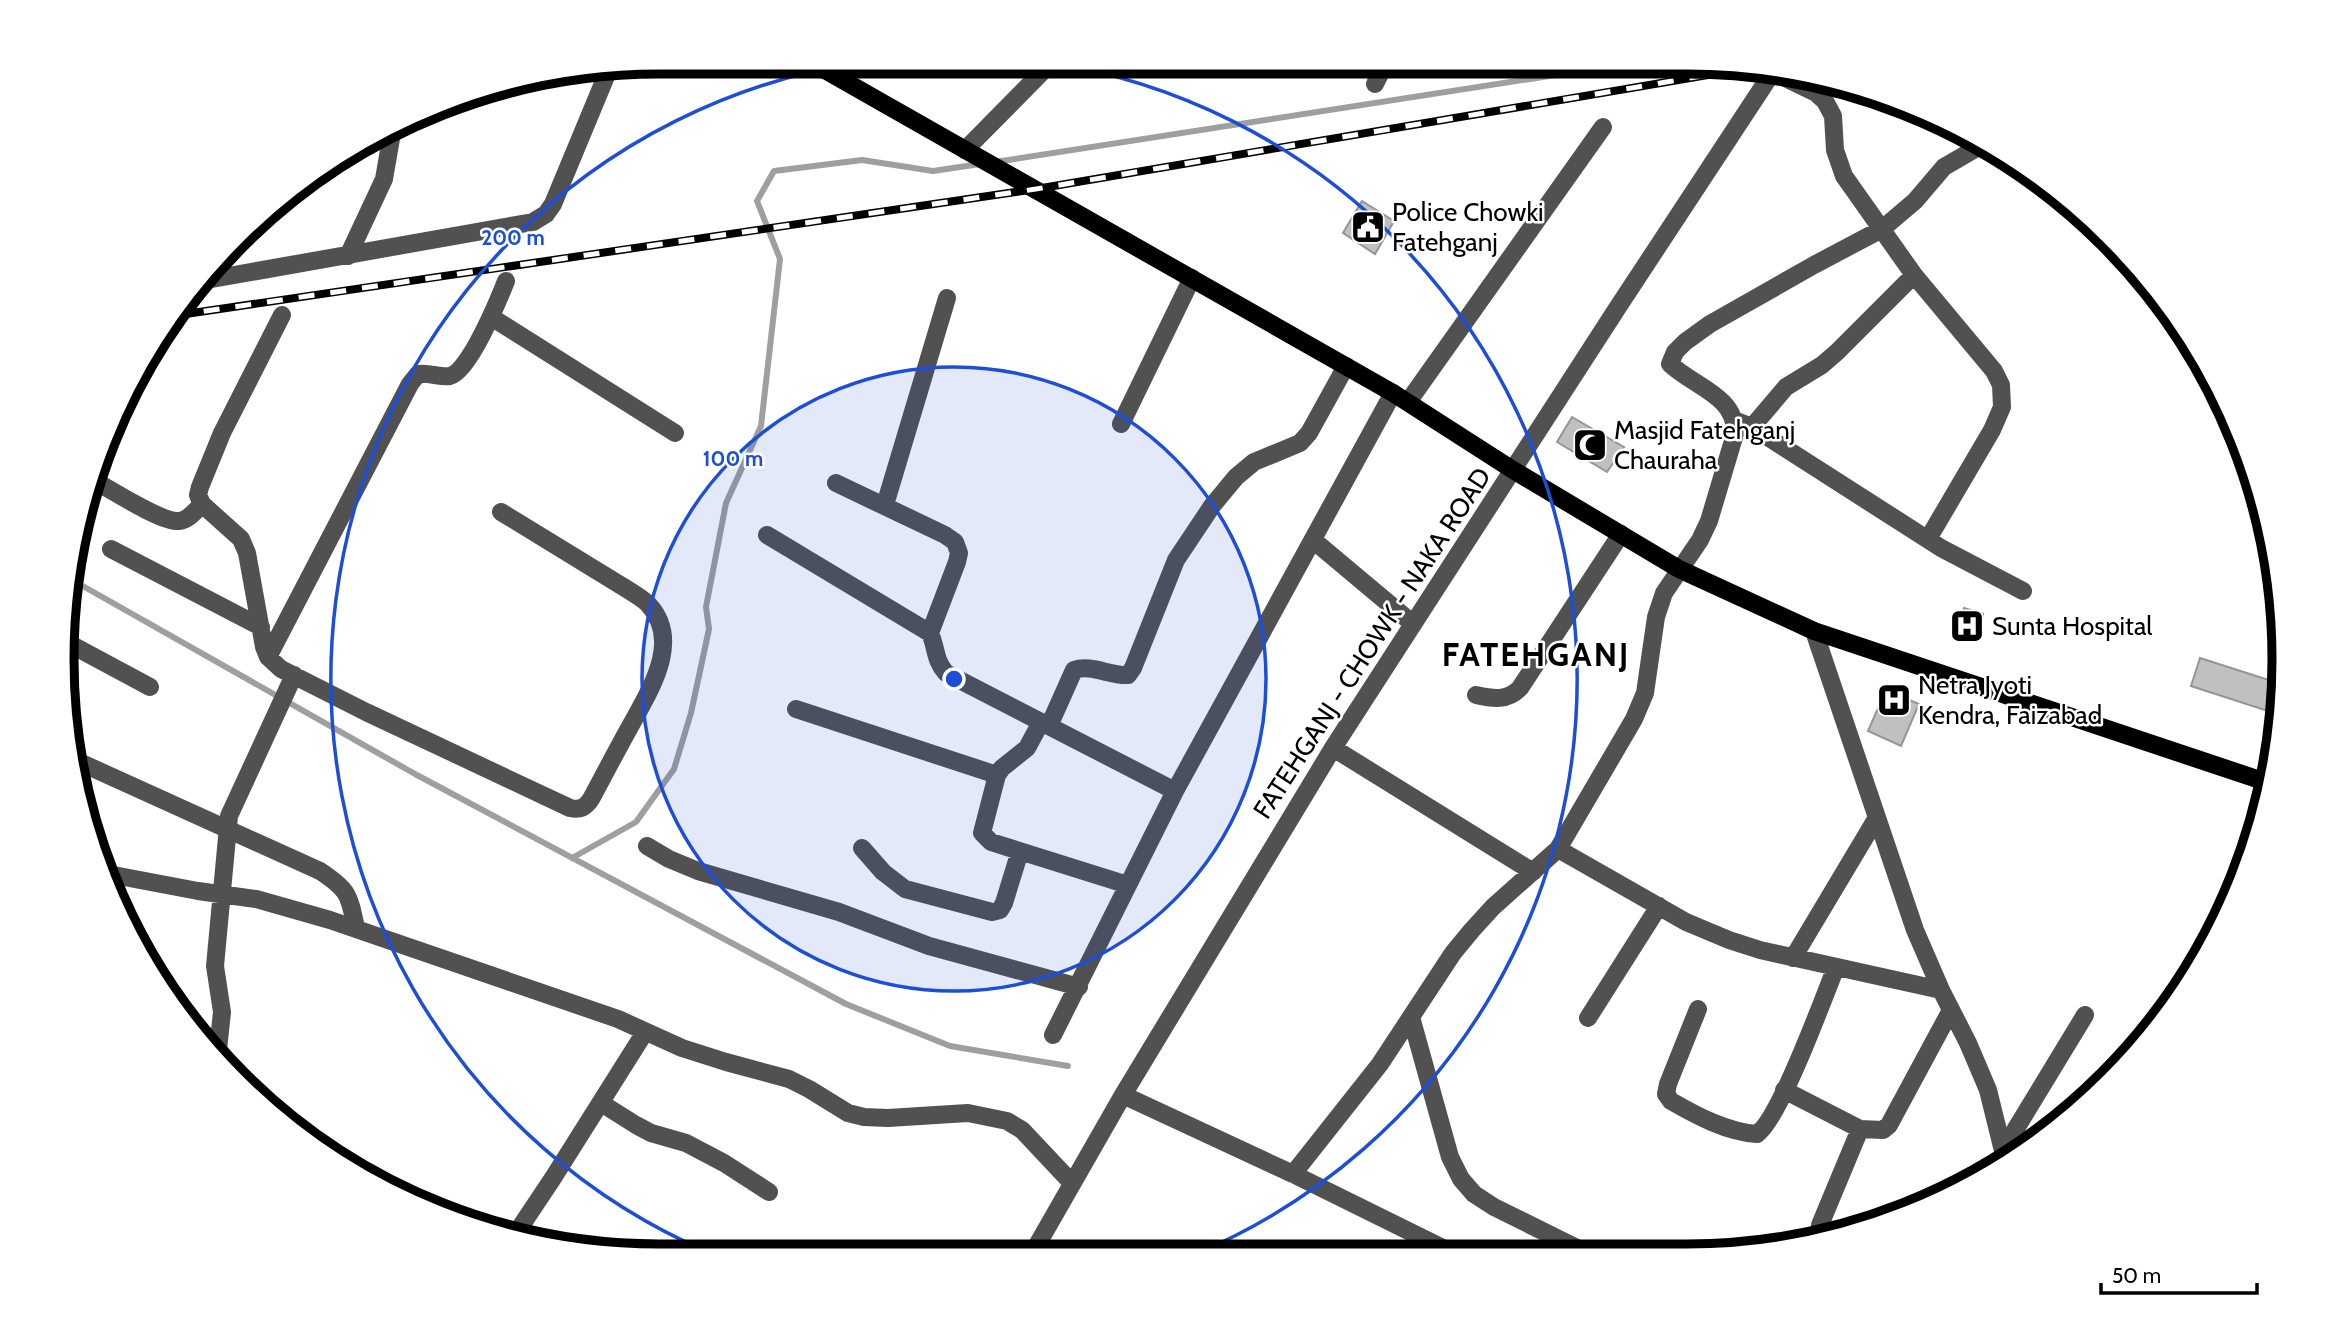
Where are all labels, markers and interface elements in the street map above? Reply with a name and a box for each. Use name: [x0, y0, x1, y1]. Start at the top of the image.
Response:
place label: Police Chowki Fatehganj: [1392, 196, 1544, 258]
public building icon: Police Chowki Fatehganj: [1349, 208, 1387, 246]
text: 200 m: [481, 225, 545, 250]
place label: Masjid Fatehganj Chauraha: [1614, 414, 1795, 476]
mosque icon: Masjid Fatehganj Chauraha: [1571, 426, 1609, 464]
text: 100 m: [703, 446, 763, 471]
street label: FATEHGANJ - CHOWK - NAKA ROAD: [1246, 461, 1498, 825]
hospital icon: Sunta Hospital: [1948, 607, 1986, 645]
place label: Sunta Hospital: [1992, 610, 2153, 642]
district label: FATEHGANJ: [1442, 634, 1630, 674]
centre of rings: [942, 667, 966, 691]
place label: Netra Jyoti Kendra, Faizabad: [1918, 669, 2102, 731]
hospital icon: Netra Jyoti Kendra, Faizabad: [1875, 681, 1913, 719]
scale bar: [2101, 1252, 2257, 1296]
text: 50 m: [2112, 1263, 2161, 1288]

